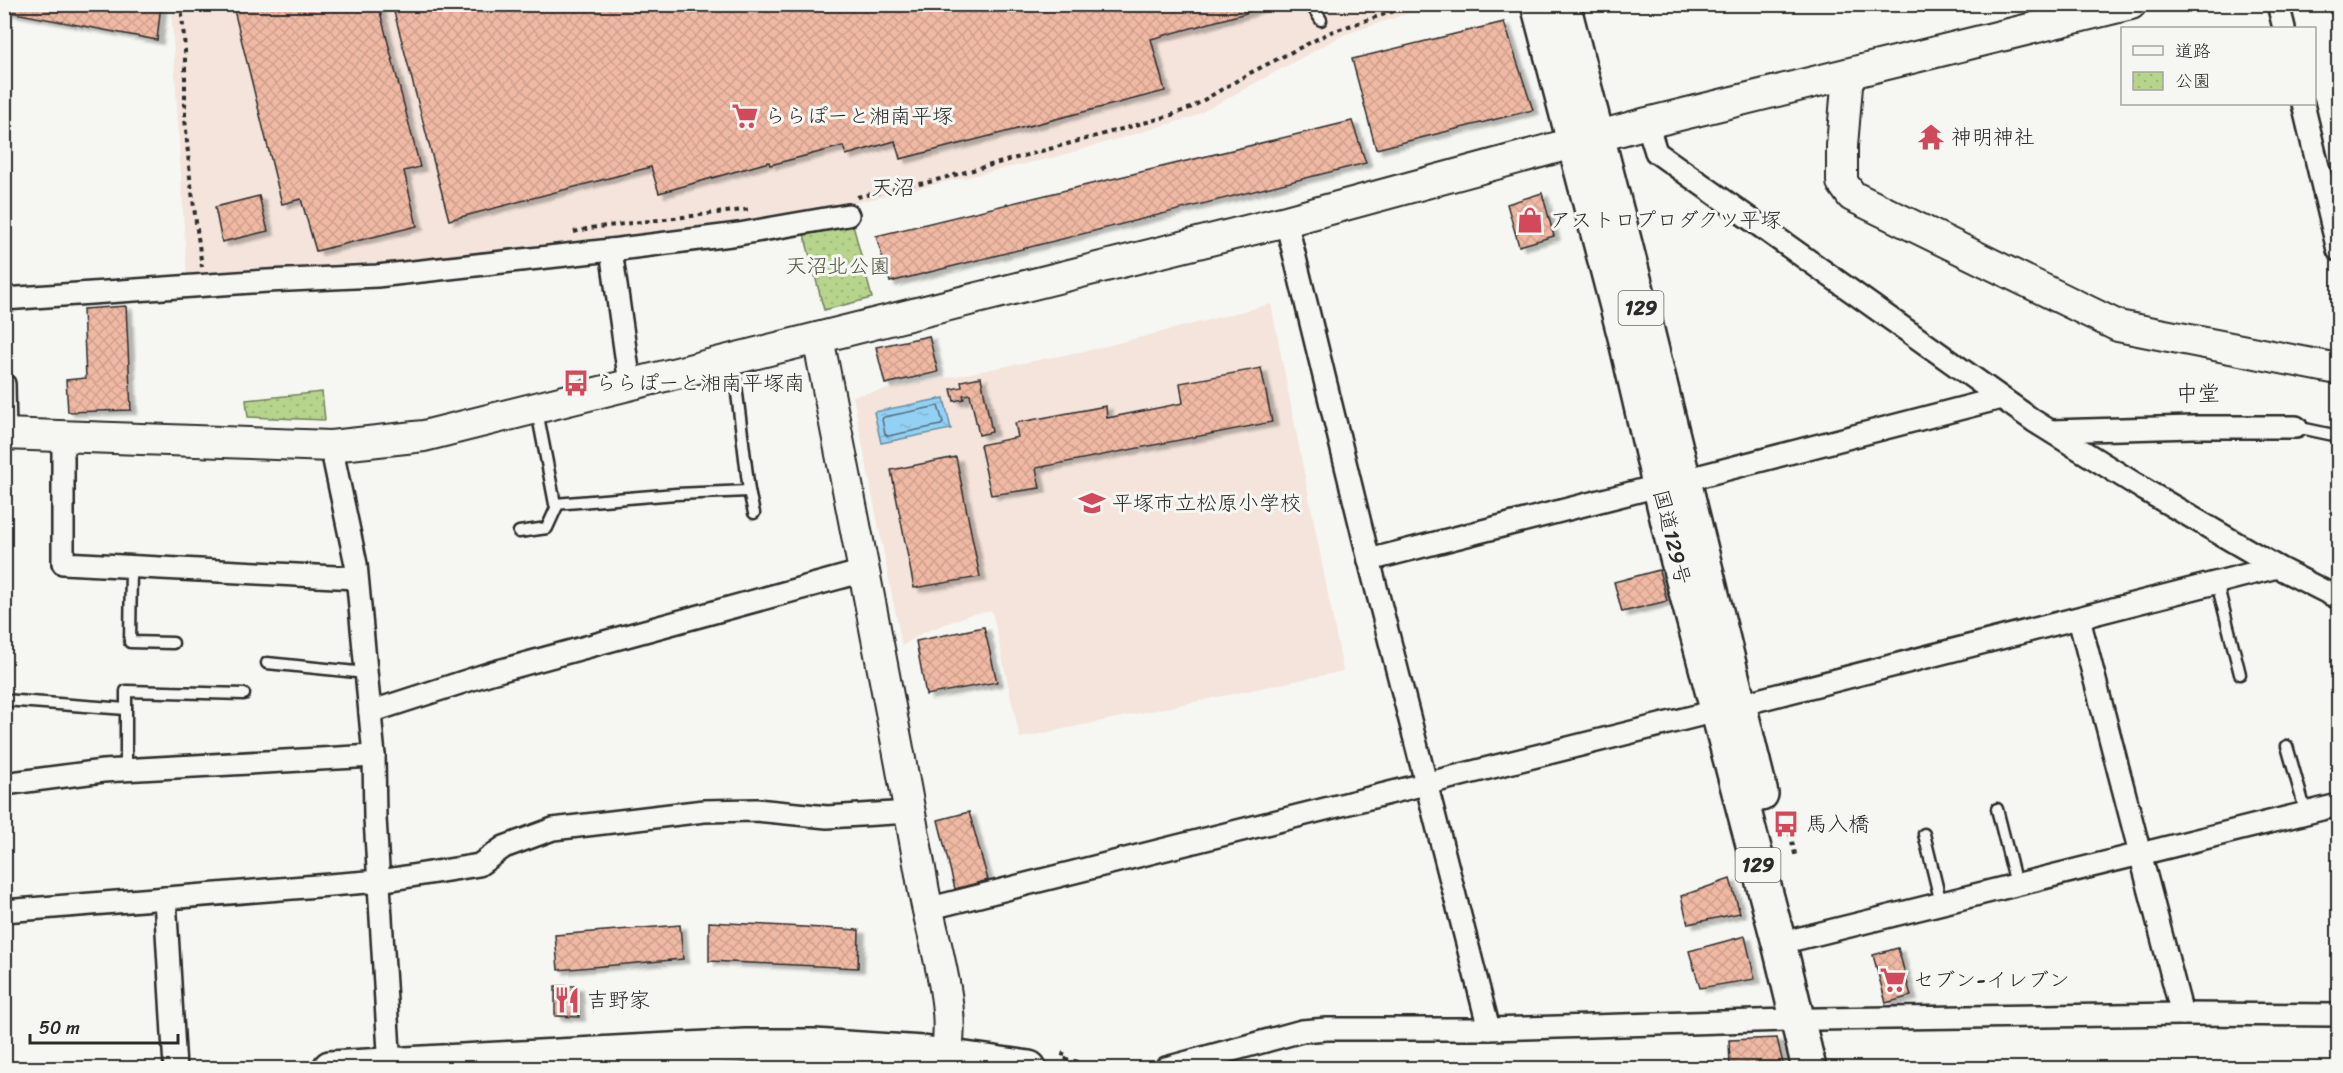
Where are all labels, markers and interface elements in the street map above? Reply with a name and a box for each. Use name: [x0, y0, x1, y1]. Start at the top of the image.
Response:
legend: [2121, 27, 2316, 105]
text: 道路: [2175, 35, 2211, 67]
text: 公園: [2175, 65, 2211, 97]
place label: ららぽーと湘南平塚: [765, 97, 953, 135]
supermarket icon: ららぽーと湘南平塚: [730, 101, 760, 131]
place label: 神明神社: [1951, 118, 2035, 156]
temple icon: 神明神社: [1916, 122, 1946, 152]
district label: 天沼: [871, 168, 915, 207]
place label: アストロプロダクツ平塚: [1550, 201, 1781, 239]
shop icon: アストロプロダクツ平塚: [1515, 205, 1545, 235]
park label: 天沼北公園: [786, 247, 891, 285]
road number: 129: [1618, 291, 1664, 325]
place label: ららぽーと湘南平塚南: [596, 364, 805, 402]
bus stop icon: ららぽーと湘南平塚南: [561, 368, 591, 398]
district label: 中堂: [2176, 374, 2220, 413]
place label: 平塚市立松原小学校: [1112, 484, 1301, 522]
street label: 国道129号: [1642, 485, 1702, 589]
school or university icon: 平塚市立松原小学校: [1077, 488, 1107, 518]
place label: 馬入橋: [1806, 805, 1869, 843]
bus stop icon: 馬入橋: [1771, 809, 1801, 839]
road number: 129: [1736, 848, 1780, 882]
place label: セブン-イレブン: [1913, 961, 2070, 999]
supermarket icon: セブン-イレブン: [1878, 965, 1908, 995]
place label: 吉野家: [587, 981, 650, 1019]
restaurant icon: 吉野家: [552, 985, 582, 1015]
scale bar: [30, 1007, 178, 1045]
text: 50 m: [39, 1012, 80, 1044]

